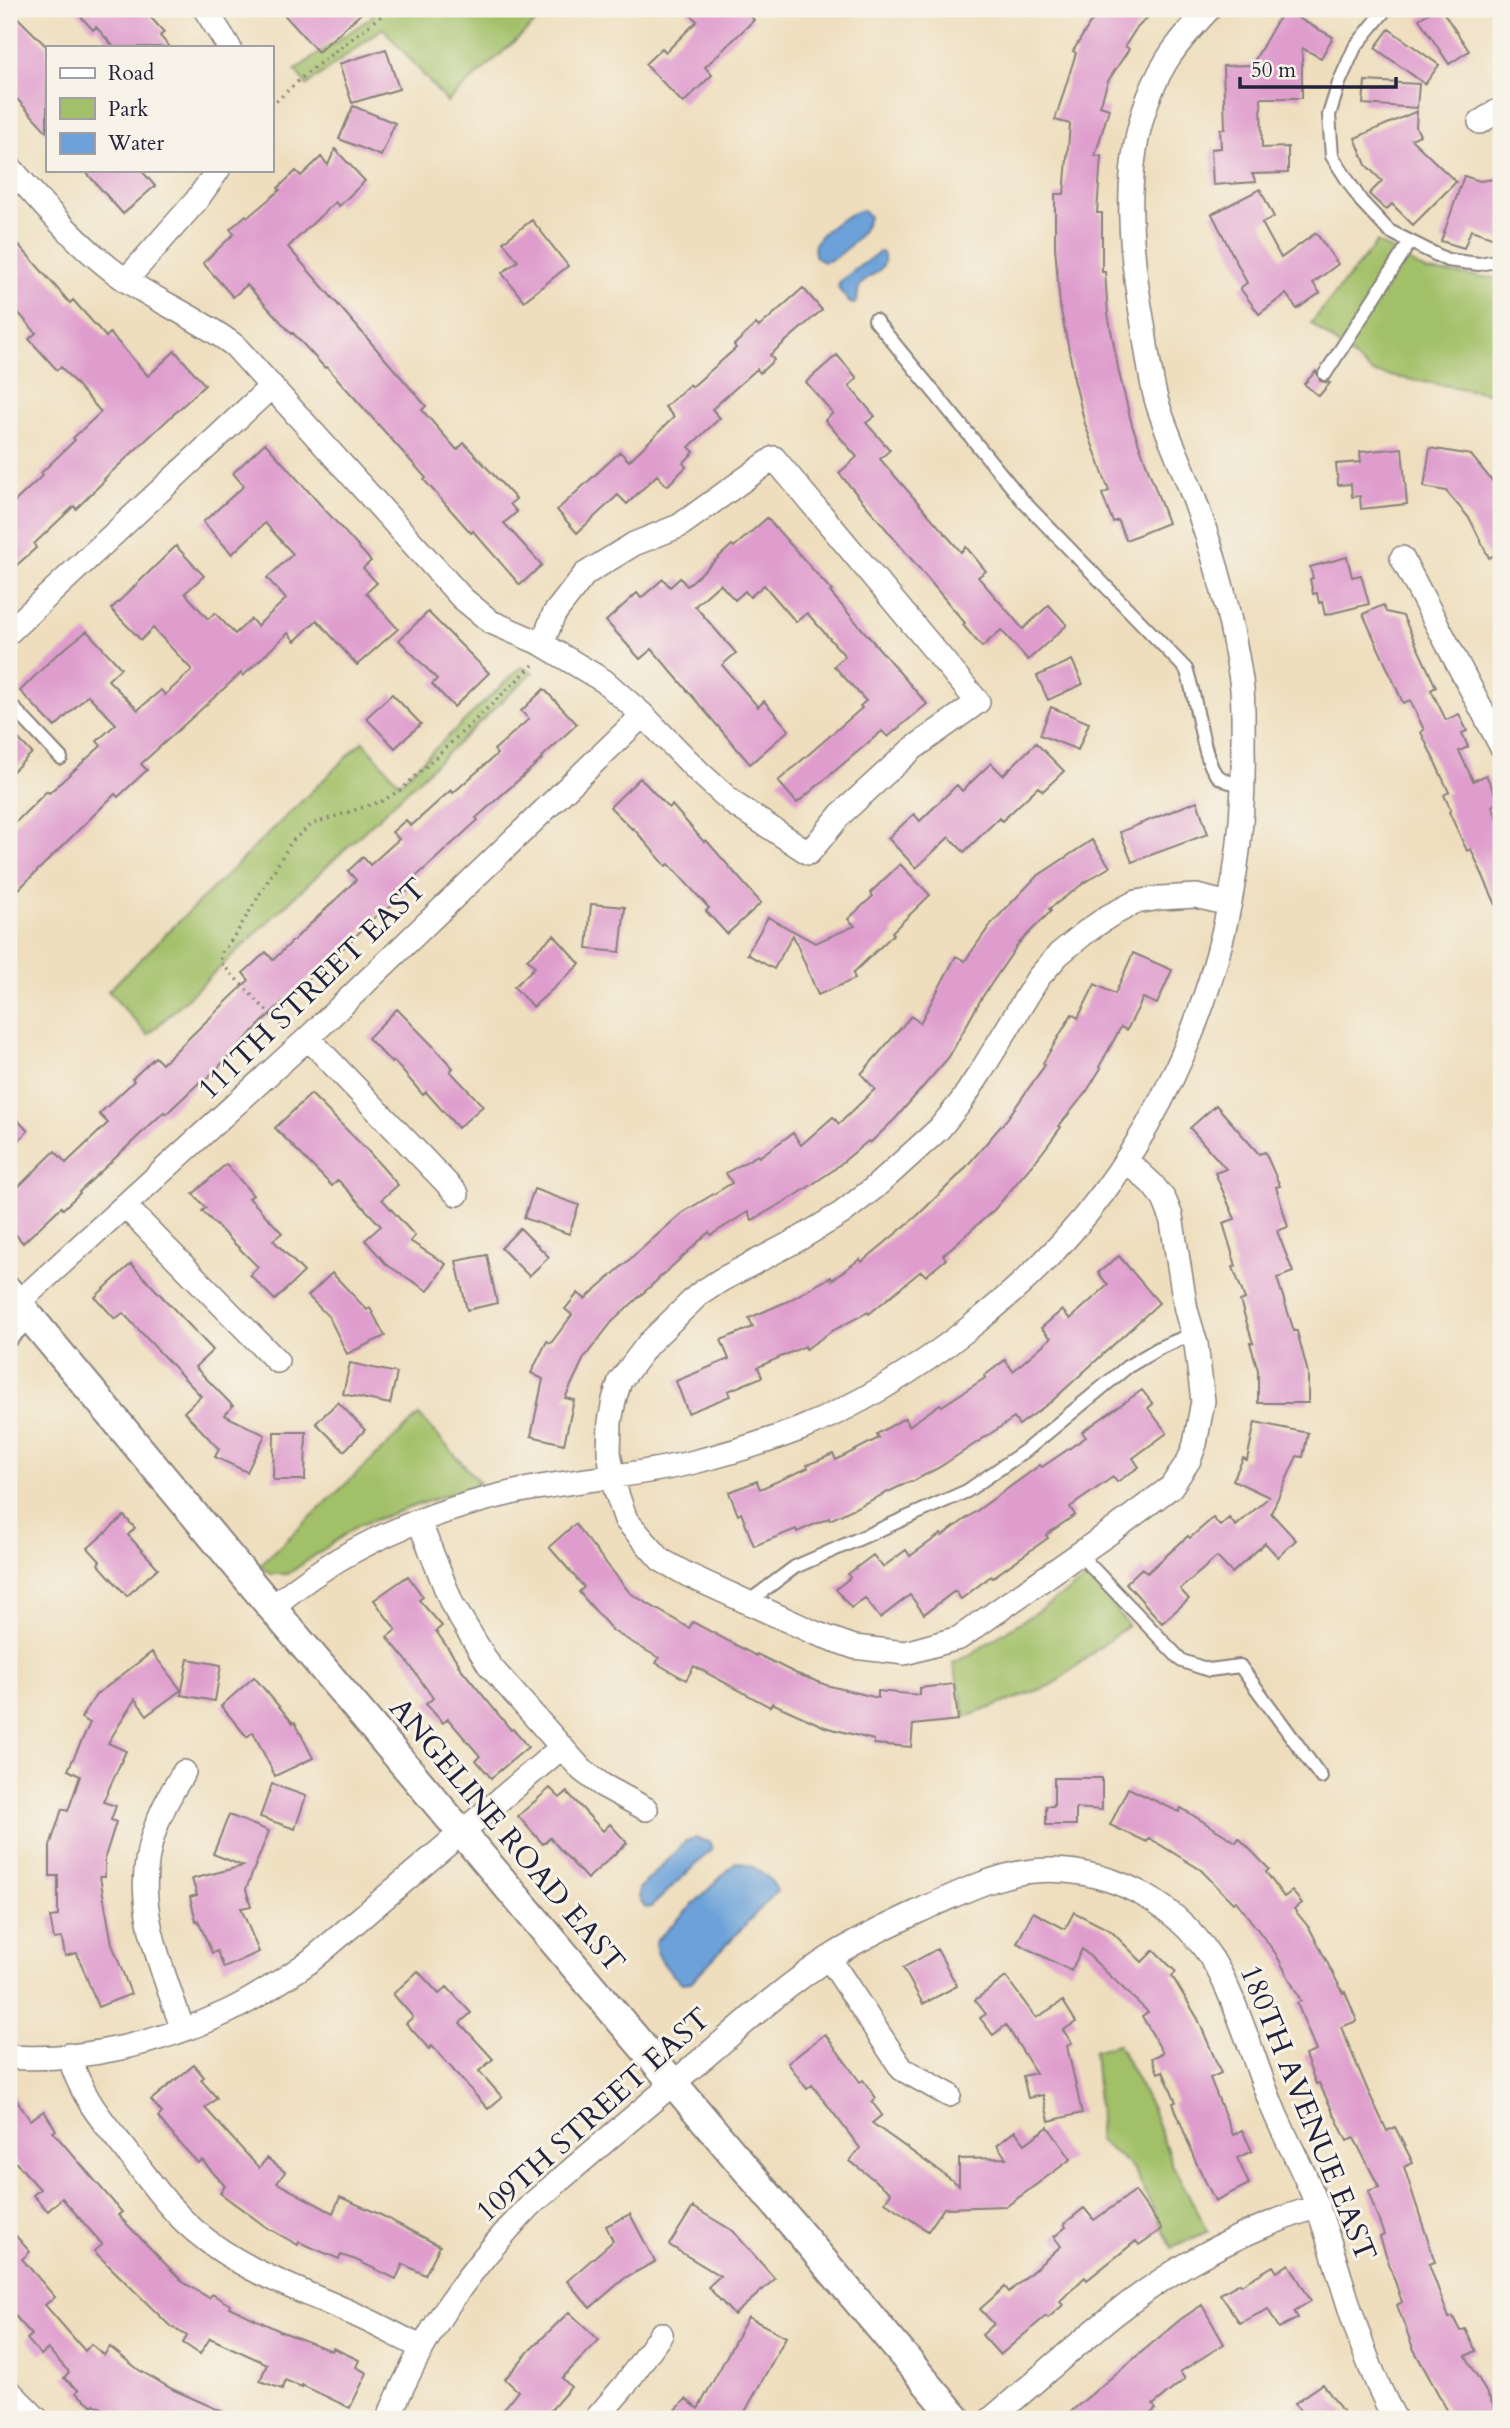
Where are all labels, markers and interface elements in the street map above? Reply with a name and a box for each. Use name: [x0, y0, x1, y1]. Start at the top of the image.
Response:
legend: [46, 46, 273, 172]
scale bar: [1240, 46, 1396, 90]
text: 50 m: [1251, 56, 1296, 85]
text: Road: [108, 59, 154, 88]
text: Park: [108, 95, 149, 124]
text: Water: [107, 129, 164, 158]
street label: 111TH STREET EAST: [189, 869, 435, 1109]
street label: ANGELINE ROAD EAST: [380, 1689, 634, 1981]
street label: 180TH AVENUE EAST: [1230, 1959, 1386, 2267]
street label: 109TH STREET EAST: [467, 1998, 719, 2232]

